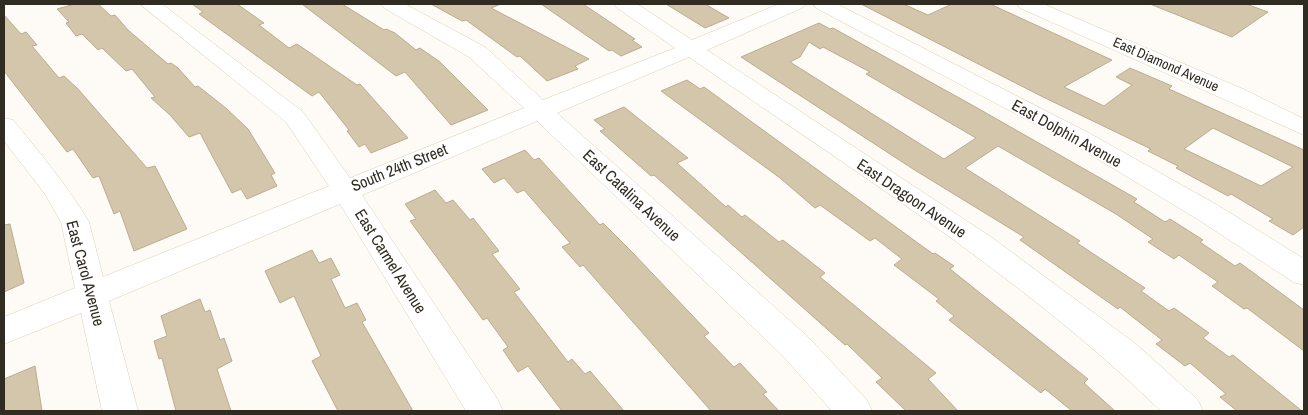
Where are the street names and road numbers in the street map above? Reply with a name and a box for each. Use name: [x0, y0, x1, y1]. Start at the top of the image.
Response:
street label: East Diamond Avenue: [1110, 33, 1222, 95]
street label: East Dolphin Avenue: [1008, 94, 1126, 172]
street label: South 24th Street: [348, 138, 451, 196]
street label: East Catalina Avenue: [578, 144, 686, 246]
street label: East Dragoon Avenue: [853, 153, 971, 243]
street label: East Carmel Avenue: [350, 205, 432, 317]
street label: East Carol Avenue: [61, 218, 111, 328]

